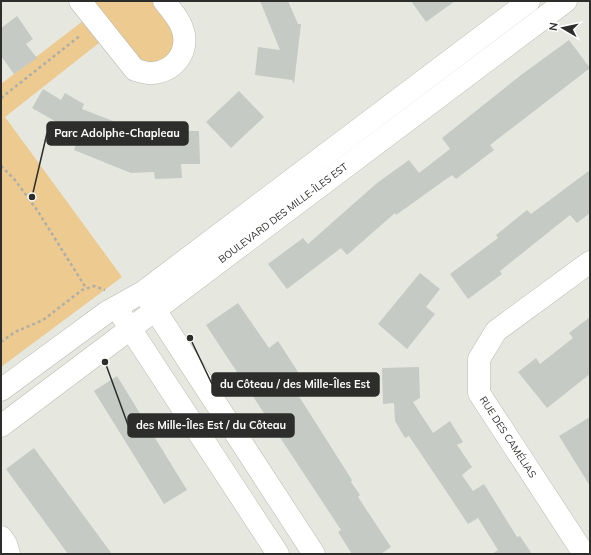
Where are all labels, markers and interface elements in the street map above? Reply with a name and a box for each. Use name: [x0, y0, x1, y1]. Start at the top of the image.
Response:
north arrow: [543, 8, 583, 48]
text: N: [546, 21, 561, 32]
callout: Parc Adolphe-Chapleau: [47, 122, 188, 145]
text: Parc Adolphe-Chapleau: [54, 126, 180, 140]
street label: BOULEVARD DES MILLE-ÎLES EST: [216, 160, 350, 266]
callout: du Côteau / des Mille-Îles Est: [212, 373, 379, 396]
text: du Côteau / des Mille-Îles Est: [220, 377, 370, 391]
street label: RUE DES CAMÉLIAS: [477, 394, 539, 480]
callout: des Mille-Îles Est / du Côteau: [128, 414, 294, 437]
text: des Mille-Îles Est / du Côteau: [136, 418, 286, 432]

